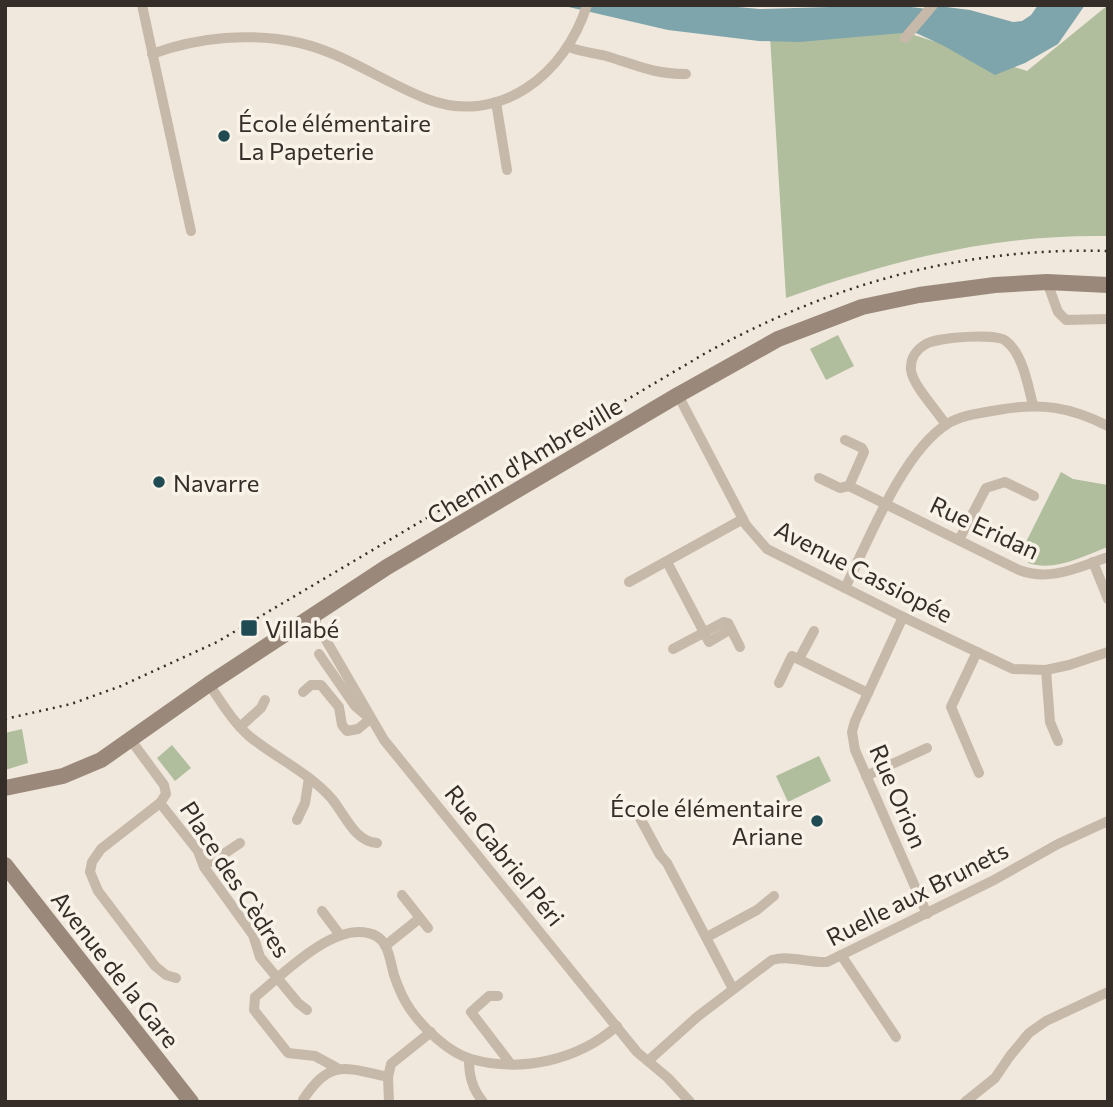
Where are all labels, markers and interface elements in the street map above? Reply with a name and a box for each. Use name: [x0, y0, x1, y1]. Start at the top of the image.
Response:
place label: École élémentaire La Papeterie: [238, 108, 431, 165]
marker: École élémentaire La Papeterie: [216, 128, 232, 144]
street label: Chemin d'Ambreville: [421, 390, 627, 530]
place label: Navarre: [173, 468, 259, 497]
marker: Navarre: [151, 474, 167, 490]
street label: Rue Eridan: [926, 489, 1044, 565]
street label: Avenue Cassiopée: [770, 514, 958, 628]
place label: Villabé: [265, 614, 339, 643]
marker: Villabé: [239, 618, 259, 638]
street label: Rue Orion: [864, 740, 934, 852]
street label: Rue Gabriel Péri: [439, 779, 571, 931]
place label: École élémentaire Ariane: [610, 793, 803, 850]
street label: Place des Cèdres: [175, 795, 297, 963]
marker: École élémentaire Ariane: [809, 813, 825, 829]
street label: Ruelle aux Brunets: [821, 835, 1013, 951]
street label: Avenue de la Gare: [46, 885, 186, 1053]

